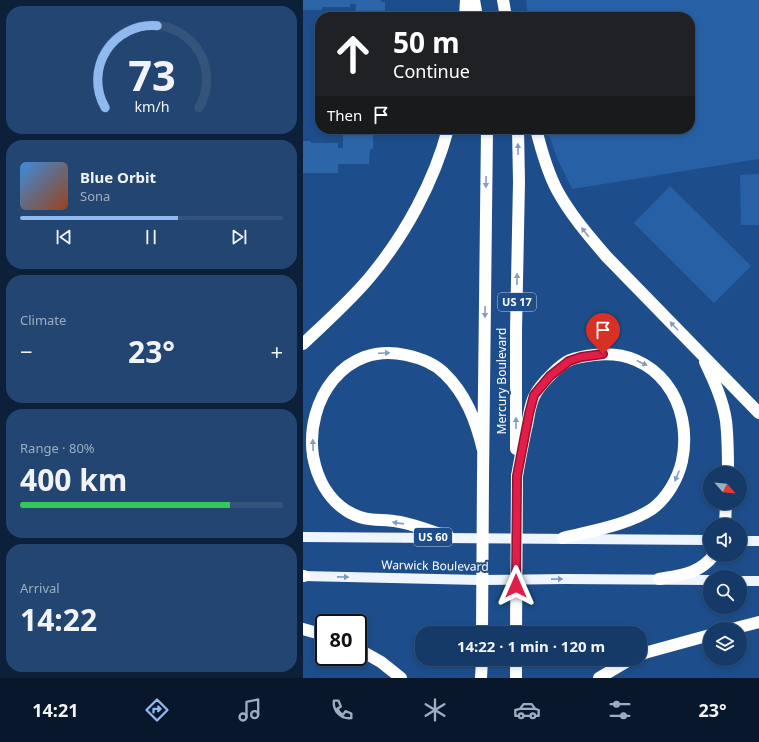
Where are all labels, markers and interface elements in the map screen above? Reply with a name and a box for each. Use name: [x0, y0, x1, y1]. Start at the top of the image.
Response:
text: 50 m: [393, 23, 460, 61]
icon: ahead: [327, 28, 379, 80]
text: 73: [128, 47, 175, 103]
text: Continue: [393, 59, 470, 83]
text: km/h: [134, 97, 169, 116]
icon: arrive: [370, 104, 392, 126]
text: Then: [327, 105, 362, 125]
one-way arrow: [515, 142, 521, 155]
text: Blue Orbit: [80, 167, 156, 187]
one-way arrow: [483, 176, 489, 189]
text: Sona: [80, 187, 110, 205]
icon: previous: [53, 226, 75, 248]
icon: pause: [140, 226, 162, 248]
icon: next: [228, 226, 250, 248]
one-way arrow: [581, 226, 590, 237]
one-way arrow: [514, 272, 520, 285]
road number: US 17: [498, 293, 536, 311]
one-way arrow: [482, 306, 488, 319]
text: Climate: [20, 311, 66, 329]
pin: [586, 313, 620, 354]
icon: arrive: [592, 319, 614, 341]
one-way arrow: [669, 321, 679, 331]
street label: Mercury Boulevard: [493, 328, 510, 434]
text: 23°: [128, 331, 175, 372]
text: −: [20, 336, 33, 366]
text: +: [270, 336, 283, 366]
one-way arrow: [378, 350, 391, 356]
one-way arrow: [636, 360, 647, 366]
one-way arrow: [513, 416, 519, 429]
text: Range · 80%: [20, 439, 95, 457]
one-way arrow: [309, 439, 316, 451]
text: 400 km: [20, 459, 127, 500]
north arrow: [703, 466, 747, 510]
map controls: [703, 466, 747, 666]
one-way arrow: [673, 470, 680, 482]
button: sound: [703, 518, 747, 562]
one-way arrow: [392, 520, 404, 526]
road number: US 60: [414, 528, 452, 546]
street label: Warwick Boulevard: [381, 556, 489, 575]
position arrow: [495, 565, 537, 607]
button: search: [703, 570, 747, 614]
one-way arrow: [337, 574, 350, 580]
one-way arrow: [551, 576, 564, 582]
text: Arrival: [20, 579, 60, 597]
text: 14:22: [20, 599, 97, 640]
speed limit sign: 80: [315, 614, 367, 666]
button: layers: [703, 622, 747, 666]
text: 14:22 · 1 min · 120 m: [457, 636, 605, 656]
icon: directions: [143, 696, 171, 724]
icon: music: [236, 696, 264, 724]
icon: phone: [328, 696, 356, 724]
icon: climate: [421, 696, 449, 724]
icon: car: [513, 696, 541, 724]
icon: filters: [606, 696, 634, 724]
text: 14:21: [32, 698, 79, 722]
text: 23°: [698, 698, 727, 722]

